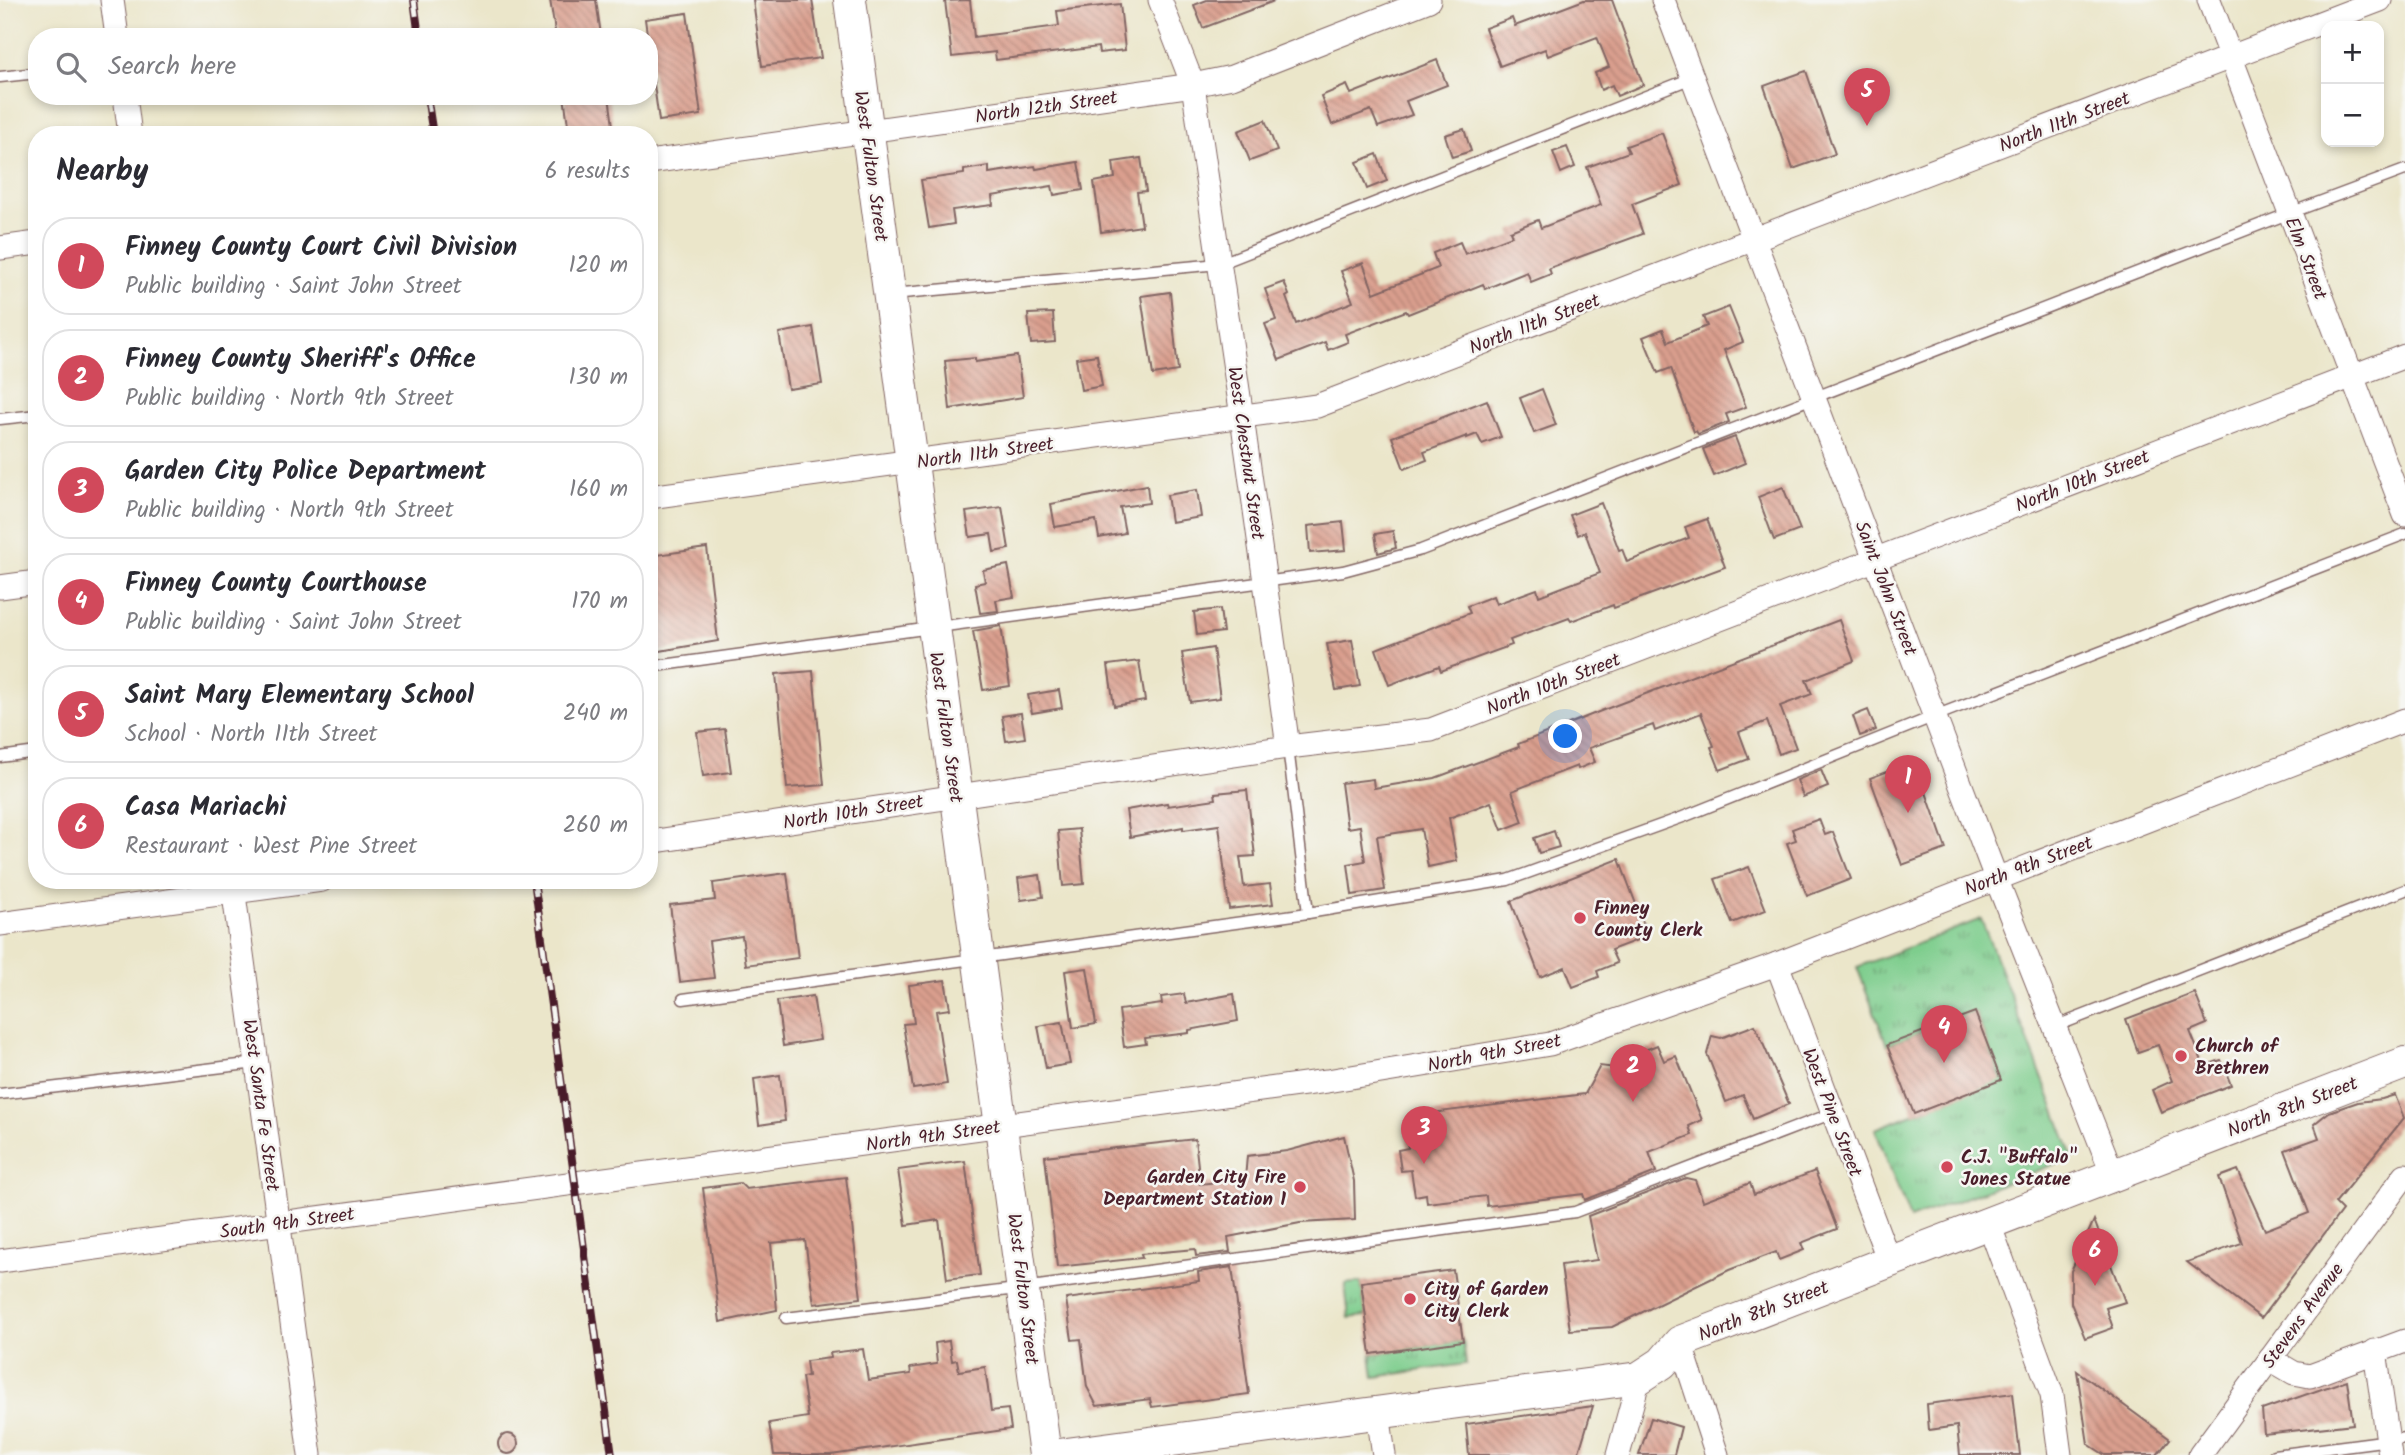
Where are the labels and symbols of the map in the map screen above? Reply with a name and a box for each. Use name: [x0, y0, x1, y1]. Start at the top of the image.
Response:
pin: 5: [1844, 68, 1890, 126]
street label: North 12th Street: [973, 83, 1120, 133]
street label: North 11th Street: [1995, 84, 2135, 162]
street label: West Fulton Street: [845, 89, 896, 244]
street label: Elm Street: [2276, 213, 2335, 305]
street label: North 11th Street: [1465, 286, 1605, 364]
street label: West Chestnut Street: [1218, 365, 1272, 542]
street label: North 11th Street: [915, 429, 1056, 478]
street label: North 10th Street: [2011, 442, 2155, 521]
street label: Saint John Street: [1846, 517, 1925, 661]
street label: North 10th Street: [1482, 645, 1626, 724]
street label: West Fulton Street: [920, 650, 971, 805]
your location: [1548, 719, 1582, 753]
pin: 1: [1885, 755, 1931, 813]
street label: North 10th Street: [781, 787, 926, 839]
street label: North 9th Street: [1960, 828, 2098, 905]
place label: Finney County Clerk: [1594, 894, 1703, 946]
marker: Finney County Clerk: [1572, 910, 1588, 926]
pin: 4: [1921, 1005, 1967, 1063]
street label: West Santa Fe Street: [233, 1017, 287, 1194]
street label: North 9th Street: [1425, 1026, 1564, 1082]
place label: Church of Brethren: [2195, 1032, 2279, 1084]
pin: 2: [1610, 1044, 1656, 1102]
street label: West Pine Street: [1793, 1044, 1870, 1182]
marker: Church of Brethren: [2173, 1048, 2189, 1064]
street label: North 8th Street: [2223, 1069, 2363, 1147]
pin: 3: [1401, 1106, 1447, 1164]
street label: North 9th Street: [864, 1113, 1003, 1161]
place label: C.J. "Buffalo" Jones Statue: [1961, 1143, 2078, 1195]
marker: C.J. "Buffalo" Jones Statue: [1939, 1159, 1955, 1175]
place label: Garden City Fire Department Station 1: [1103, 1163, 1286, 1215]
marker: Garden City Fire Department Station 1: [1292, 1179, 1308, 1195]
street label: South 9th Street: [218, 1200, 357, 1248]
street label: West Fulton Street: [998, 1212, 1046, 1367]
pin: 6: [2072, 1228, 2118, 1286]
street label: Stevens Avenue: [2255, 1257, 2353, 1375]
street label: North 8th Street: [1694, 1273, 1834, 1351]
place label: City of Garden City Clerk: [1424, 1275, 1549, 1327]
marker: City of Garden City Clerk: [1402, 1291, 1418, 1307]

